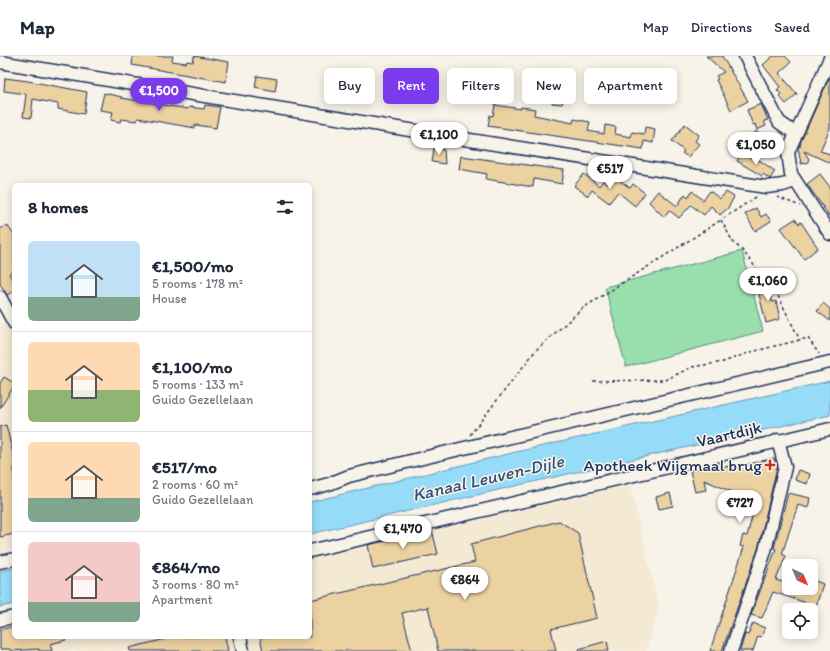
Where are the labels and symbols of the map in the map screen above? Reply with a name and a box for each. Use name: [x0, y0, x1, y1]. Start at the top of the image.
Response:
pin: €1,500: [126, 78, 192, 112]
pin: €1,100: [406, 122, 472, 156]
pin: €1,050: [723, 132, 789, 166]
pin: €517: [586, 156, 634, 190]
pin: €1,060: [735, 268, 801, 302]
street label: Vaartdijk: [695, 417, 764, 451]
water label: Kanaal Leuven-Dijle: [410, 450, 567, 506]
place label: Apotheek Wijgmaal brug: [584, 455, 762, 475]
marker: Apotheek Wijgmaal brug: [765, 460, 775, 470]
pin: €727: [716, 490, 764, 524]
pin: €1,470: [370, 516, 436, 550]
north arrow: [782, 559, 818, 595]
pin: €864: [441, 567, 489, 601]

